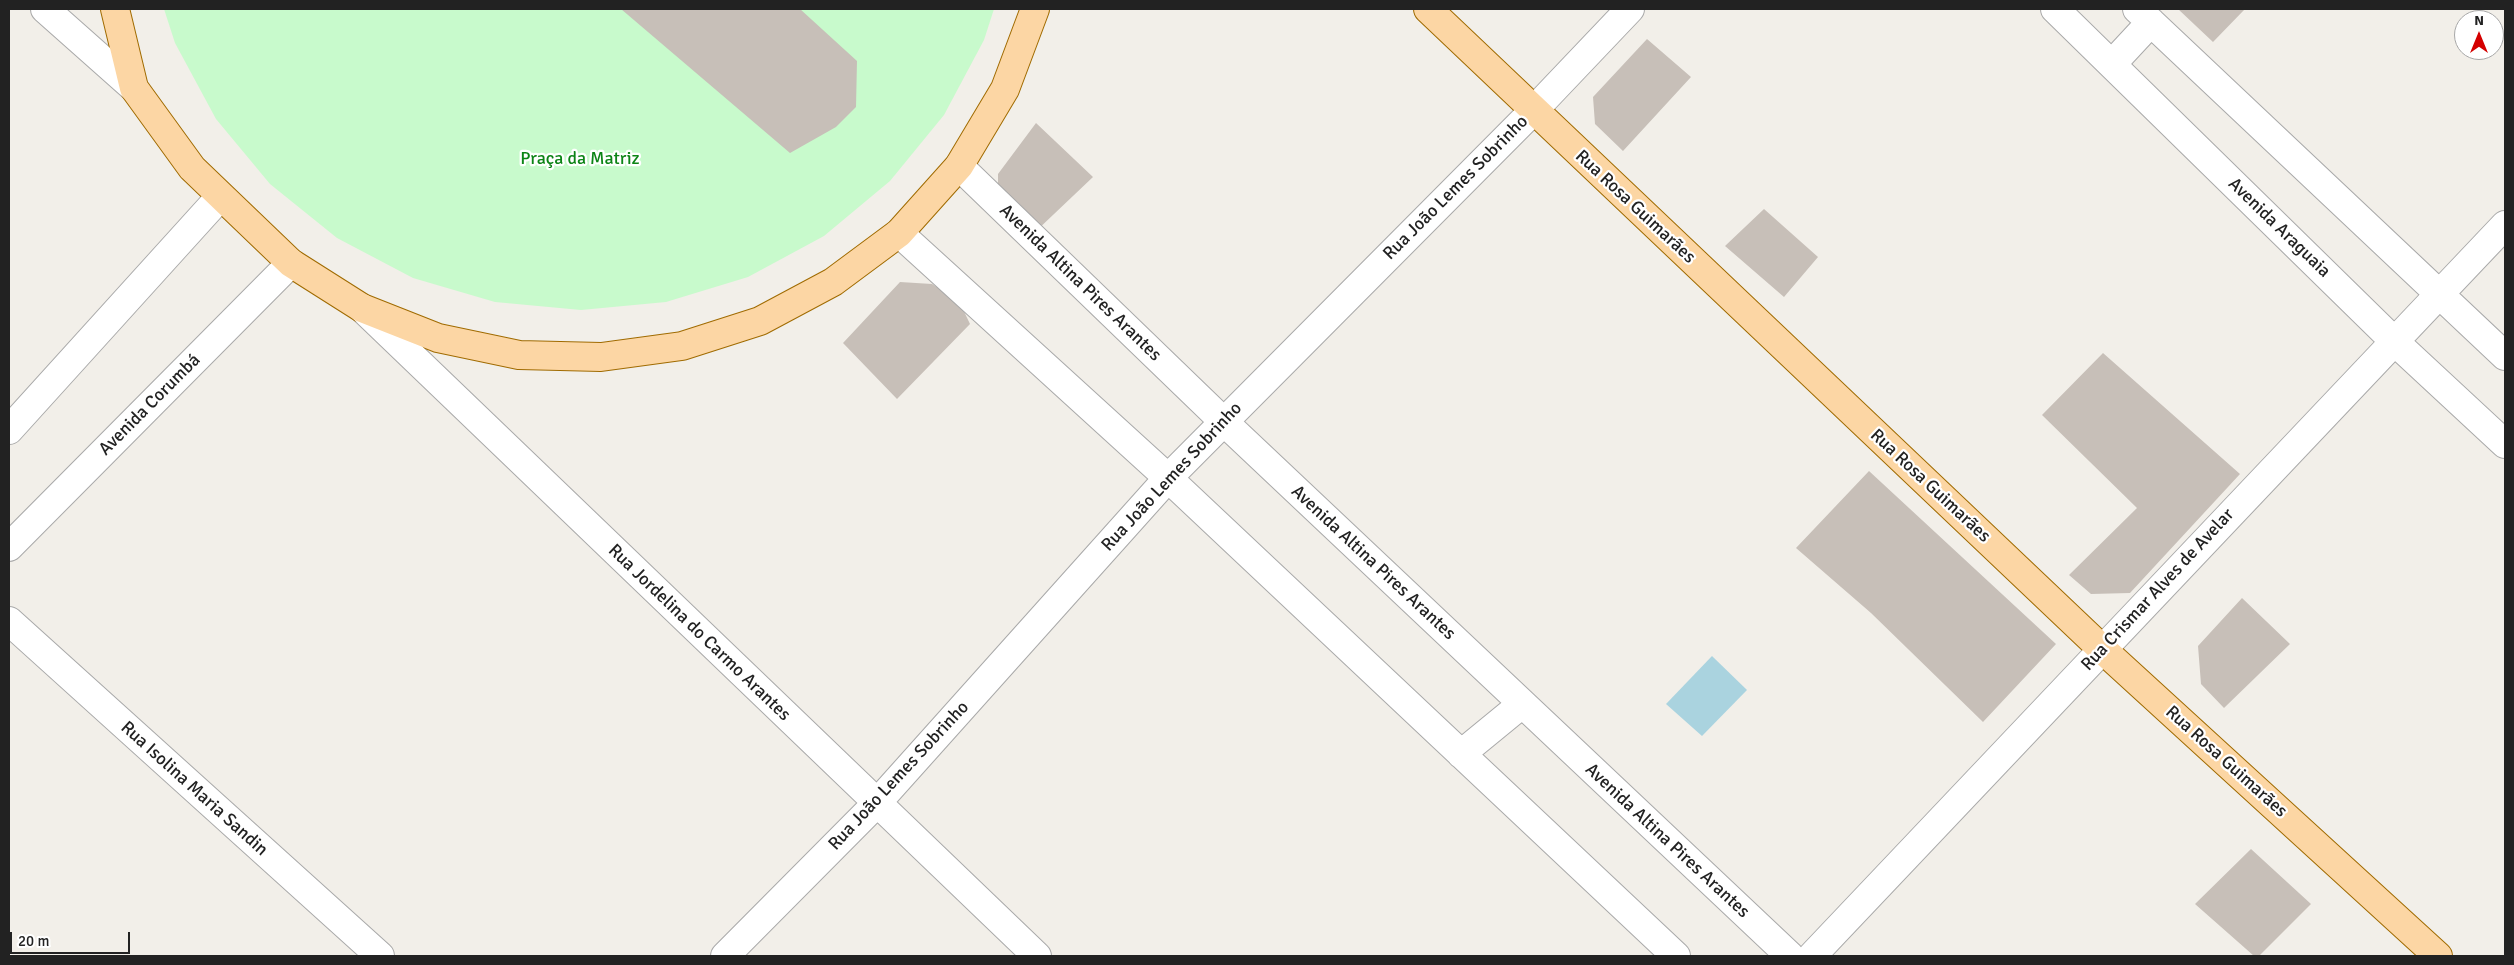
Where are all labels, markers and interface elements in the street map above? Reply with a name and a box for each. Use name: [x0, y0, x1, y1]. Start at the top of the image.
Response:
north arrow: [2454, 10, 2504, 60]
text: N: [2474, 12, 2484, 29]
street label: Rua João Lemes Sobrinho: [1379, 111, 1533, 265]
street label: Rua Rosa Guimarães: [1570, 146, 1700, 268]
park label: Praça da Matriz: [520, 148, 640, 170]
street label: Avenida Araguaia: [2223, 174, 2335, 282]
street label: Avenida Altina Pires Arantes: [995, 200, 1165, 366]
street label: Avenida Corumbá: [95, 350, 205, 460]
street label: Rua João Lemes Sobrinho: [1097, 398, 1247, 556]
street label: Rua Rosa Guimarães: [1865, 425, 1995, 547]
street label: Avenida Altina Pires Arantes: [1286, 481, 1460, 645]
street label: Rua Crismar Alves de Avelar: [2077, 504, 2239, 676]
street label: Rua Jordelina do Carmo Arantes: [603, 540, 795, 726]
street label: Rua João Lemes Sobrinho: [824, 697, 974, 855]
street label: Rua Rosa Guimarães: [2161, 702, 2291, 822]
street label: Rua Isolina Maria Sandin: [116, 717, 272, 861]
street label: Avenida Altina Pires Arantes: [1580, 759, 1754, 923]
scale bar: [12, 922, 132, 954]
text: 20 m: [18, 932, 49, 950]

